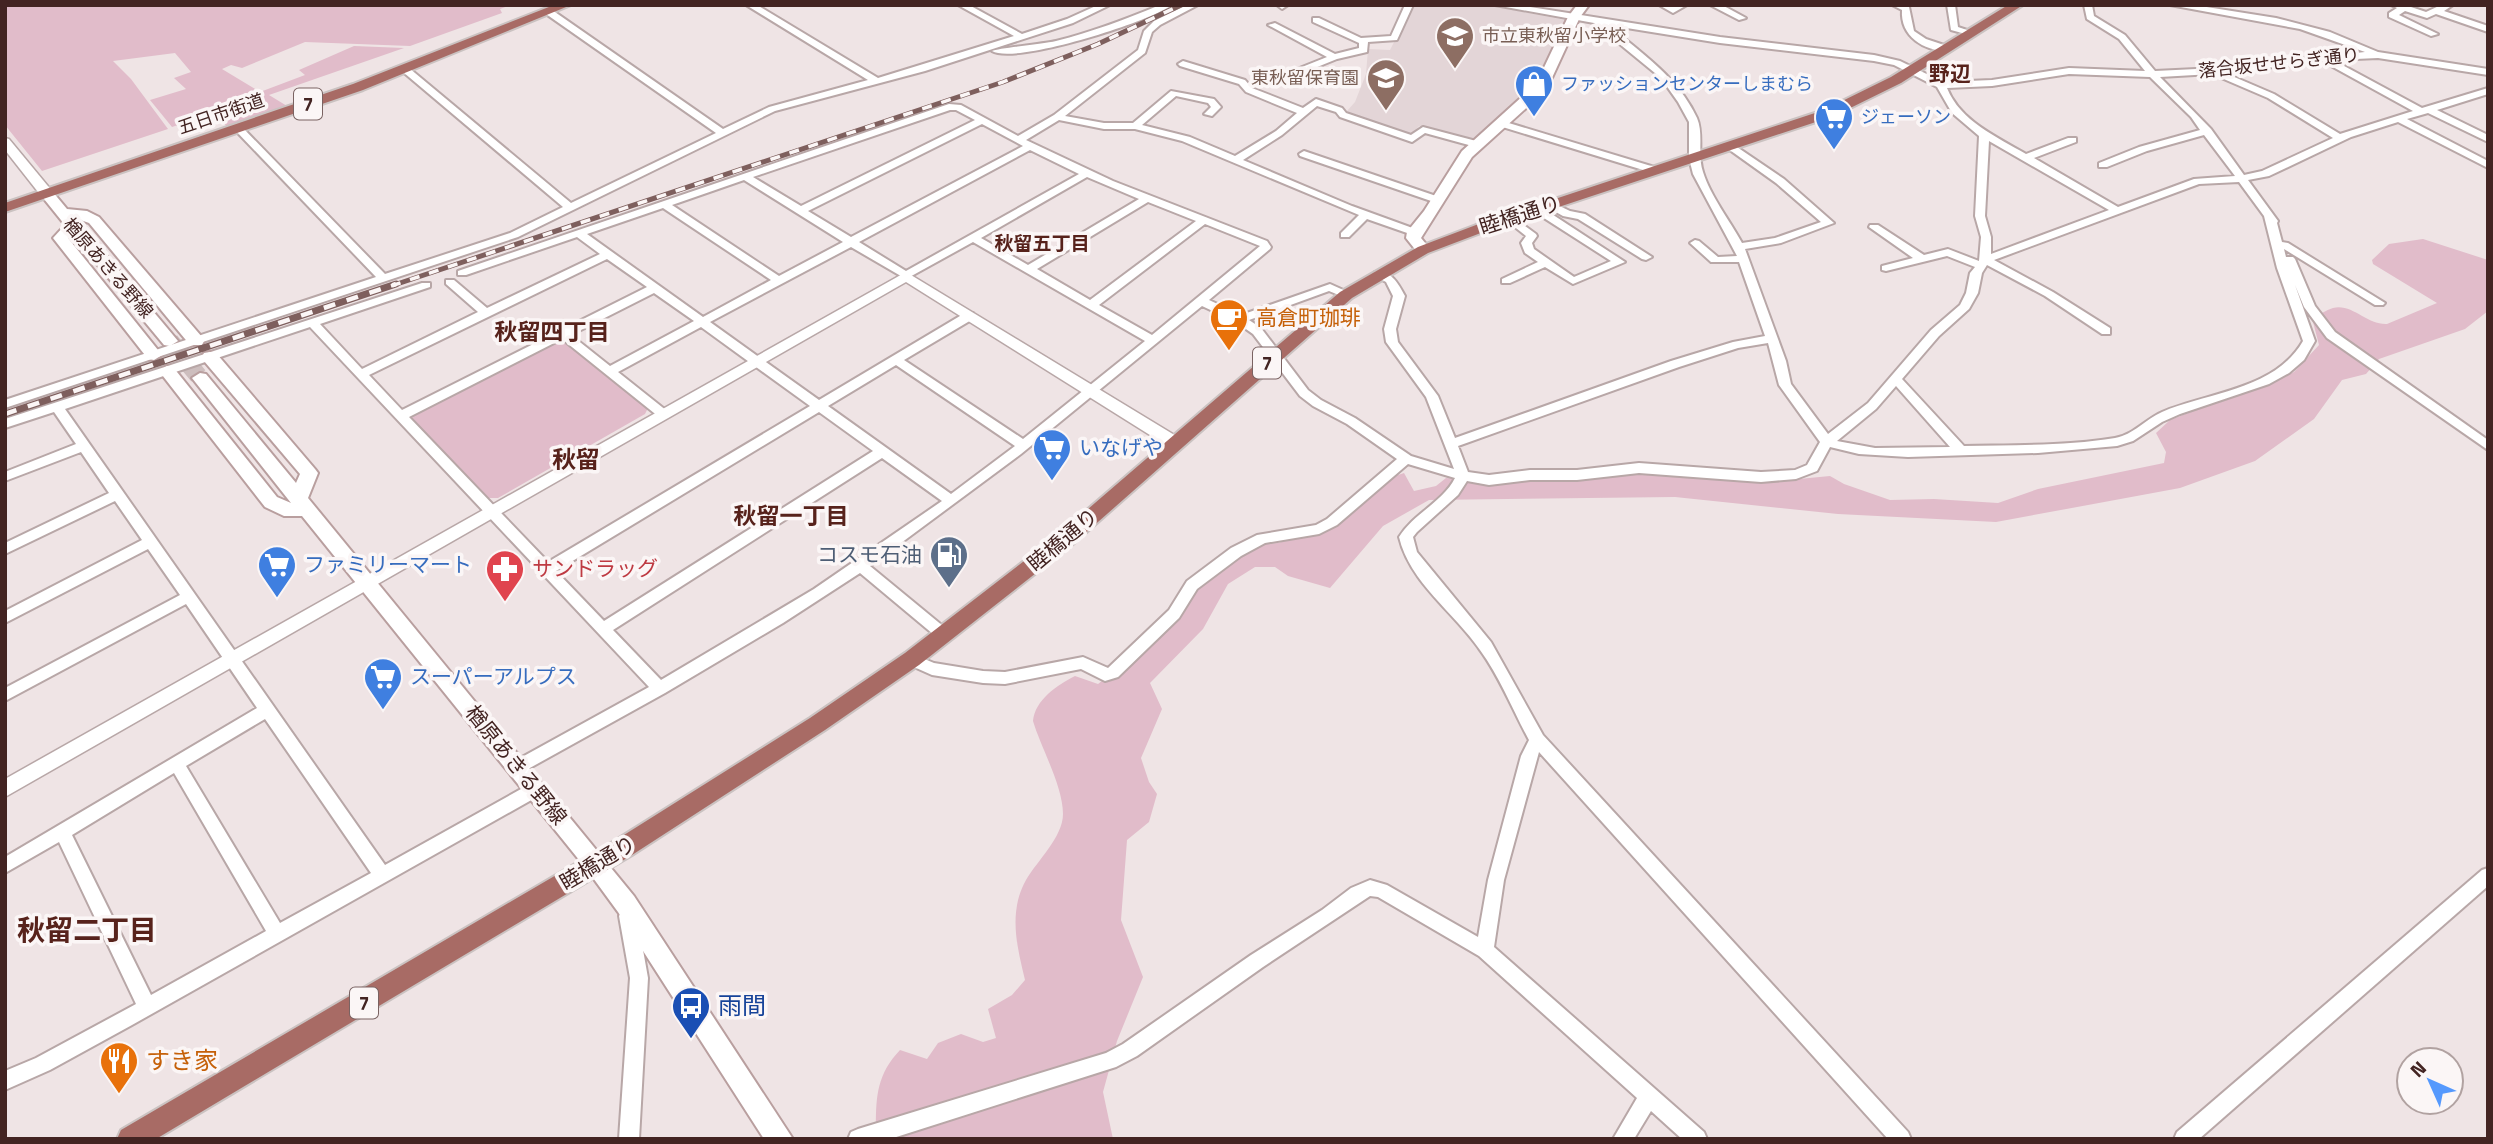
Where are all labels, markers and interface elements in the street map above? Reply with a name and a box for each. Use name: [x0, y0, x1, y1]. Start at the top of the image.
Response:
school or university icon: 市立東秋留小学校: [1434, 15, 1476, 70]
place label: 市立東秋留小学校: [1482, 22, 1626, 49]
street label: 落合坂せせらぎ通り: [2197, 41, 2361, 84]
school or university icon: 東秋留保育園: [1365, 57, 1407, 112]
district label: 野辺: [1929, 57, 1971, 89]
shop icon: ファッションセンターしまむら: [1513, 63, 1555, 118]
place label: 東秋留保育園: [1251, 64, 1359, 91]
place label: ファッションセンターしまむら: [1561, 70, 1813, 97]
street label: 五日市街道: [174, 86, 268, 141]
road number: 7: [294, 88, 322, 120]
supermarket icon: ジェーソン: [1813, 96, 1855, 151]
place label: ジェーソン: [1861, 103, 1951, 130]
street label: 睦橋通り: [1475, 186, 1565, 242]
street label: 楢原あきる野線: [57, 211, 160, 324]
district label: 秋留五丁目: [994, 228, 1090, 257]
cafe icon: 高倉町珈琲: [1208, 297, 1250, 352]
place label: 高倉町珈琲: [1256, 301, 1361, 333]
district label: 秋留四丁目: [495, 314, 610, 349]
road number: 7: [1253, 348, 1281, 378]
supermarket icon: いなげや: [1031, 427, 1073, 482]
place label: いなげや: [1079, 431, 1163, 463]
district label: 秋留: [552, 441, 600, 477]
district label: 秋留一丁目: [734, 498, 849, 533]
street label: 睦橋通り: [1020, 500, 1105, 578]
fuel station icon: コスモ石油: [928, 534, 970, 589]
place label: コスモ石油: [817, 538, 922, 570]
supermarket icon: ファミリーマート: [256, 544, 298, 599]
place label: ファミリーマート: [304, 548, 472, 580]
pharmacy icon: サンドラッグ: [484, 548, 526, 603]
place label: サンドラッグ: [532, 552, 658, 584]
supermarket icon: スーパーアルプス: [362, 656, 404, 711]
place label: スーパーアルプス: [410, 660, 577, 692]
street label: 楢原あきる野線: [458, 697, 575, 831]
street label: 睦橋通り: [553, 827, 642, 897]
district label: 秋留二丁目: [17, 908, 157, 951]
bus stop icon: 雨間: [670, 985, 712, 1040]
road number: 7: [350, 987, 378, 1018]
place label: 雨間: [718, 987, 766, 1023]
restaurant icon: すき家: [98, 1040, 140, 1095]
place label: すき家: [146, 1042, 218, 1078]
north arrow: [2395, 1046, 2465, 1116]
text: N: [2403, 1054, 2433, 1084]

